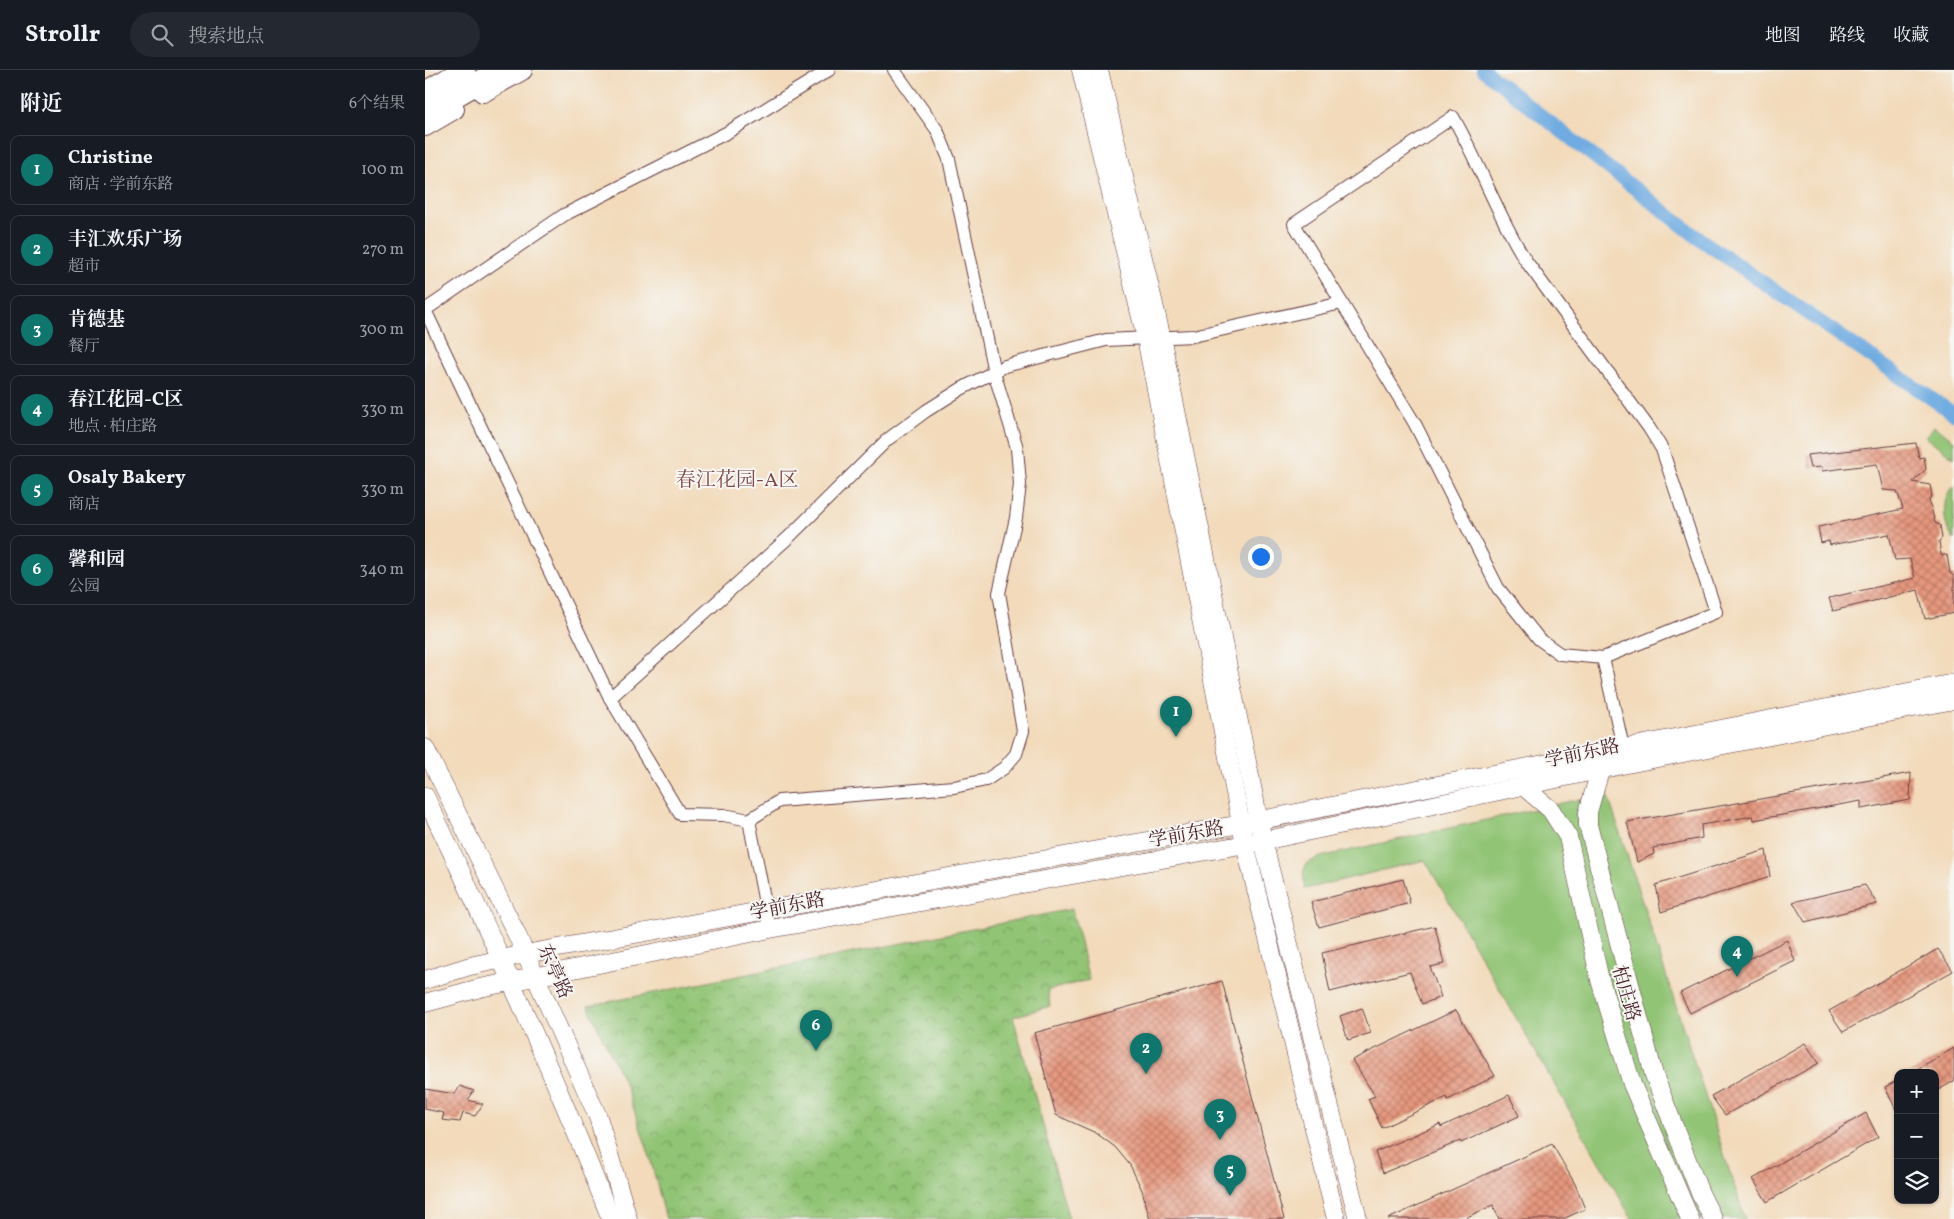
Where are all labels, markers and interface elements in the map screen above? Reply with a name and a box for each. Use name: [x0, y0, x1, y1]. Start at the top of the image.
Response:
search box: [130, 12, 480, 57]
text: Strollr: [25, 18, 100, 52]
icon: search: [148, 21, 176, 49]
text: 搜索地点: [188, 24, 264, 50]
text: 地图: [1765, 24, 1801, 49]
text: 路线: [1829, 24, 1865, 49]
text: 收藏: [1893, 24, 1929, 49]
text: 附近: [20, 90, 62, 119]
text: 6个结果: [349, 93, 405, 115]
text: Christine: [68, 145, 153, 171]
text: 1: [34, 159, 40, 181]
text: 100 m: [361, 159, 404, 181]
text: 商店 · 学前东路: [68, 174, 174, 196]
text: 丰汇欢乐广场: [68, 227, 182, 253]
text: 2: [33, 239, 41, 261]
text: 270 m: [362, 239, 404, 261]
text: 超市: [68, 256, 100, 278]
text: 肯德基: [68, 307, 125, 333]
text: 3: [33, 319, 41, 341]
text: 300 m: [359, 319, 404, 341]
text: 餐厅: [68, 336, 100, 358]
text: 春江花园-C区: [68, 387, 183, 413]
text: 4: [32, 399, 42, 421]
text: 330 m: [361, 399, 404, 421]
text: 地点 · 柏庄路: [68, 416, 158, 438]
text: Osaly Bakery: [68, 465, 186, 491]
district label: 春江花园-A区: [676, 467, 798, 495]
text: 5: [33, 479, 41, 501]
text: 330 m: [361, 479, 404, 501]
text: 商店: [68, 494, 100, 516]
your location: [1248, 544, 1274, 570]
text: 馨和园: [68, 547, 125, 573]
text: 6: [33, 559, 41, 581]
text: 340 m: [360, 559, 404, 581]
text: 公园: [68, 576, 100, 598]
pin: 1: [1160, 696, 1192, 737]
street label: 学前东路: [1543, 733, 1622, 775]
street label: 学前东路: [1147, 816, 1226, 854]
street label: 学前东路: [748, 887, 827, 927]
pin: 4: [1721, 936, 1753, 977]
street label: 东亭路: [531, 940, 578, 1003]
street label: 柏庄路: [1605, 963, 1645, 1025]
pin: 6: [800, 1010, 832, 1051]
pin: 2: [1130, 1033, 1162, 1074]
map controls: [1894, 1069, 1939, 1204]
button: +: [1894, 1069, 1939, 1114]
pin: 3: [1204, 1099, 1236, 1140]
button: −: [1894, 1114, 1939, 1159]
pin: 5: [1214, 1155, 1246, 1196]
button: layers: [1894, 1159, 1939, 1204]

